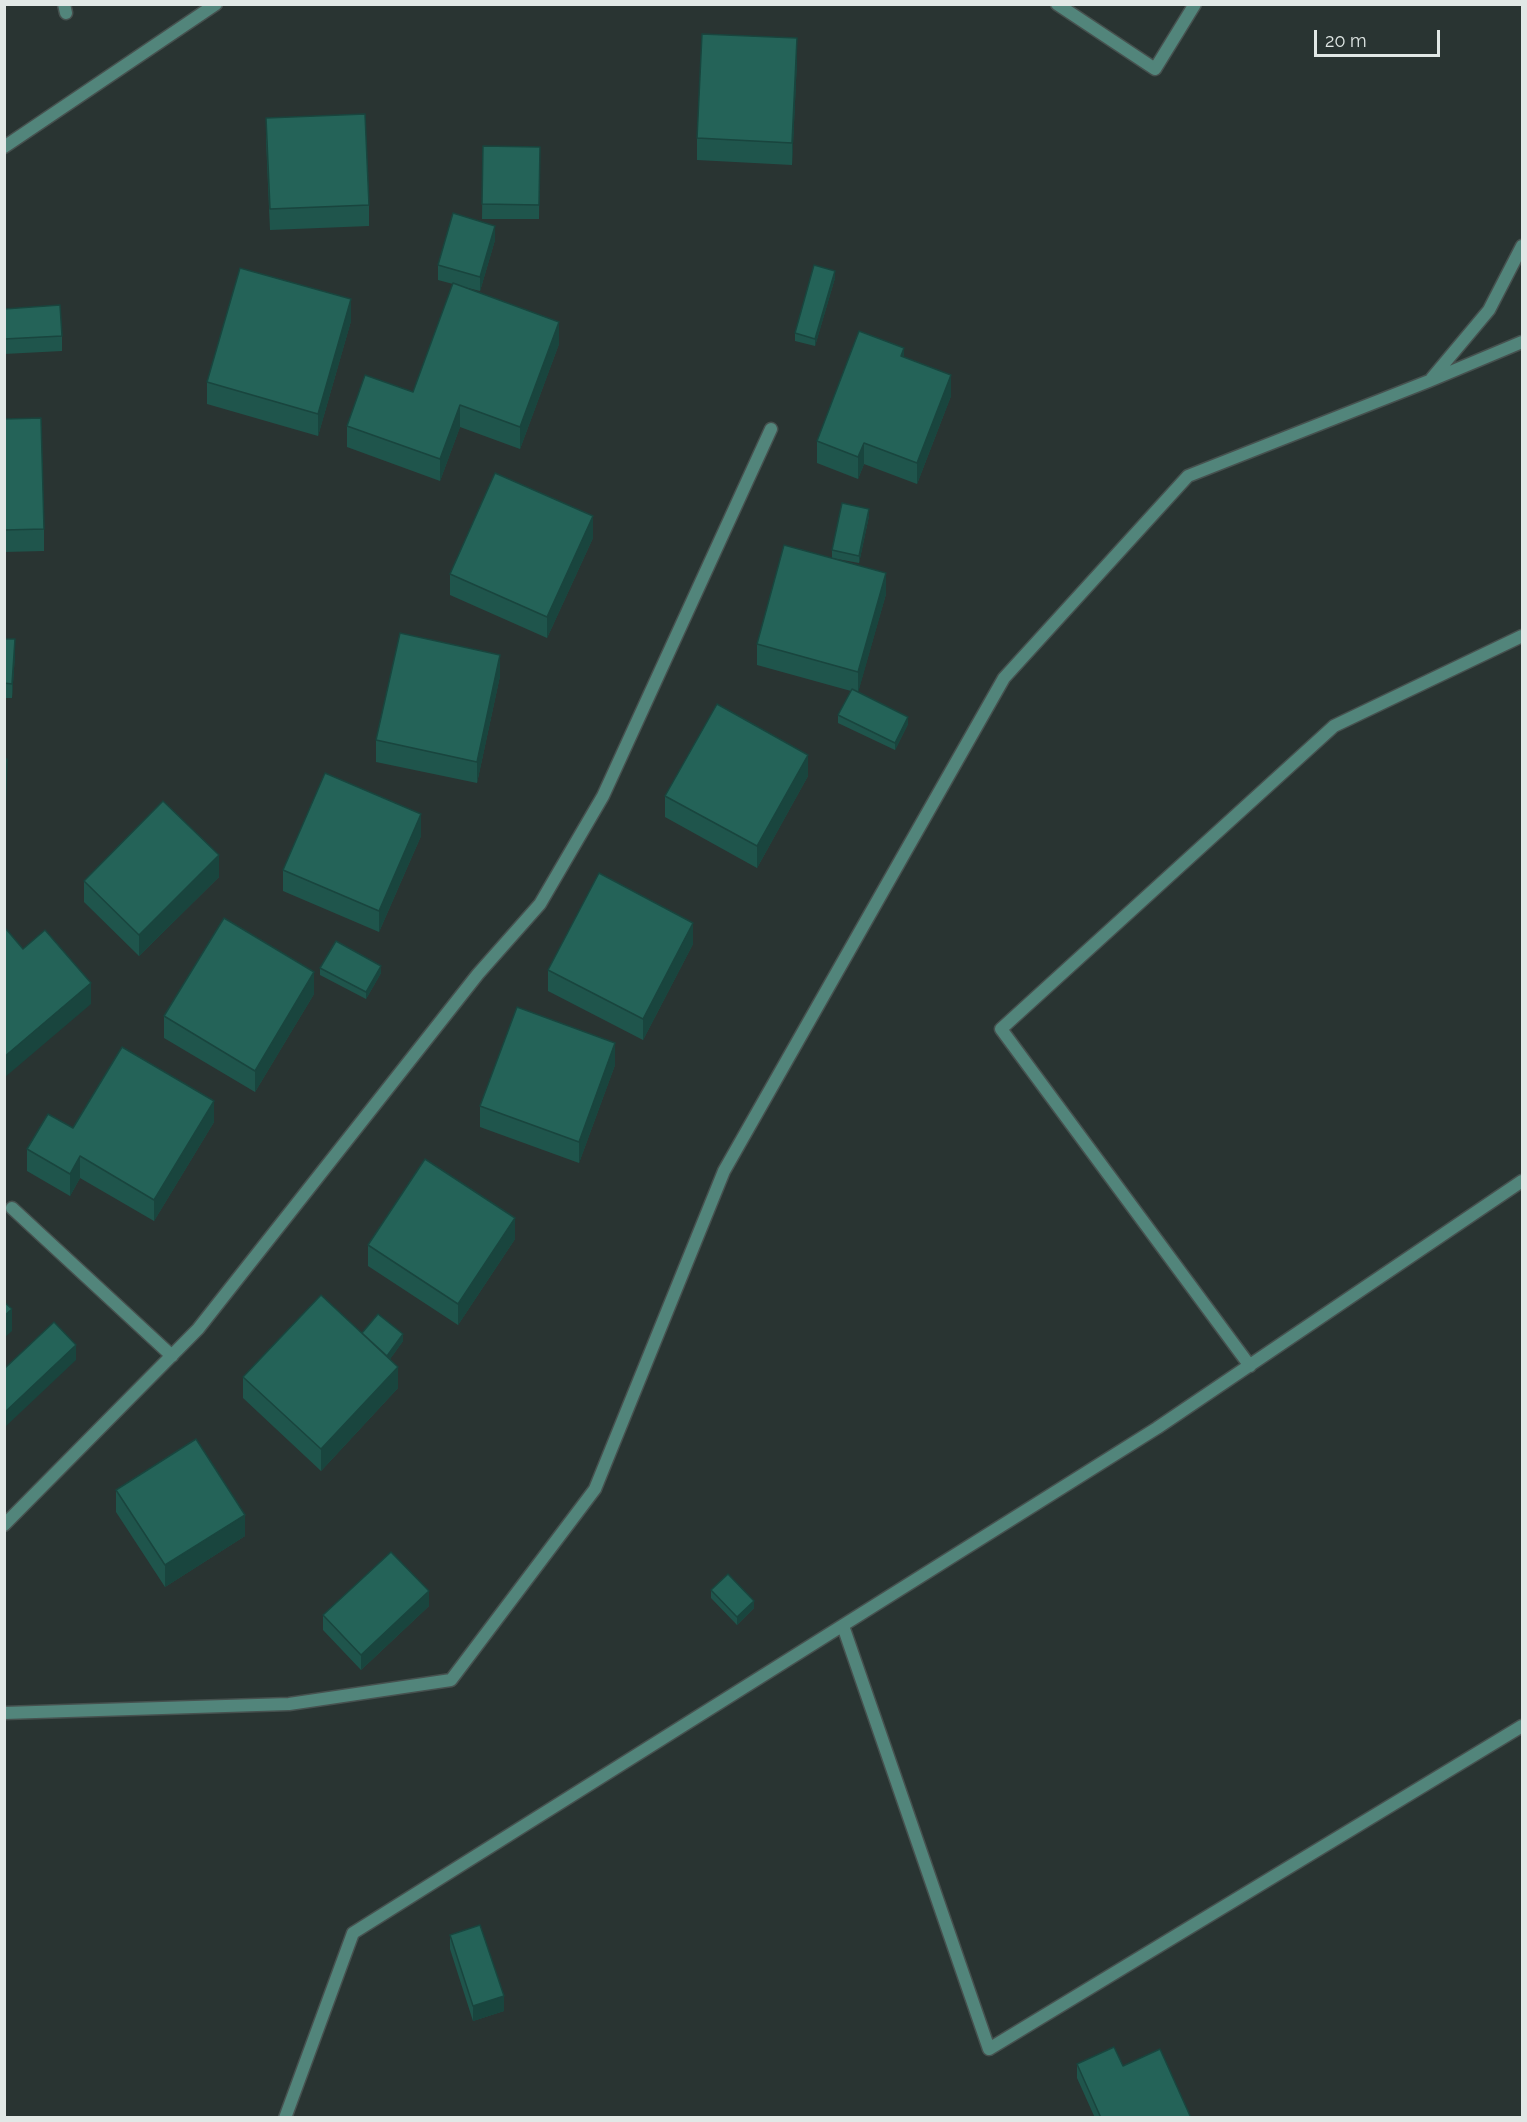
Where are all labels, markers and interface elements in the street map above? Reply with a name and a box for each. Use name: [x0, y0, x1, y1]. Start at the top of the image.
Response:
scale bar: [1317, 18, 1443, 56]
text: 20 m: [1325, 30, 1367, 51]

